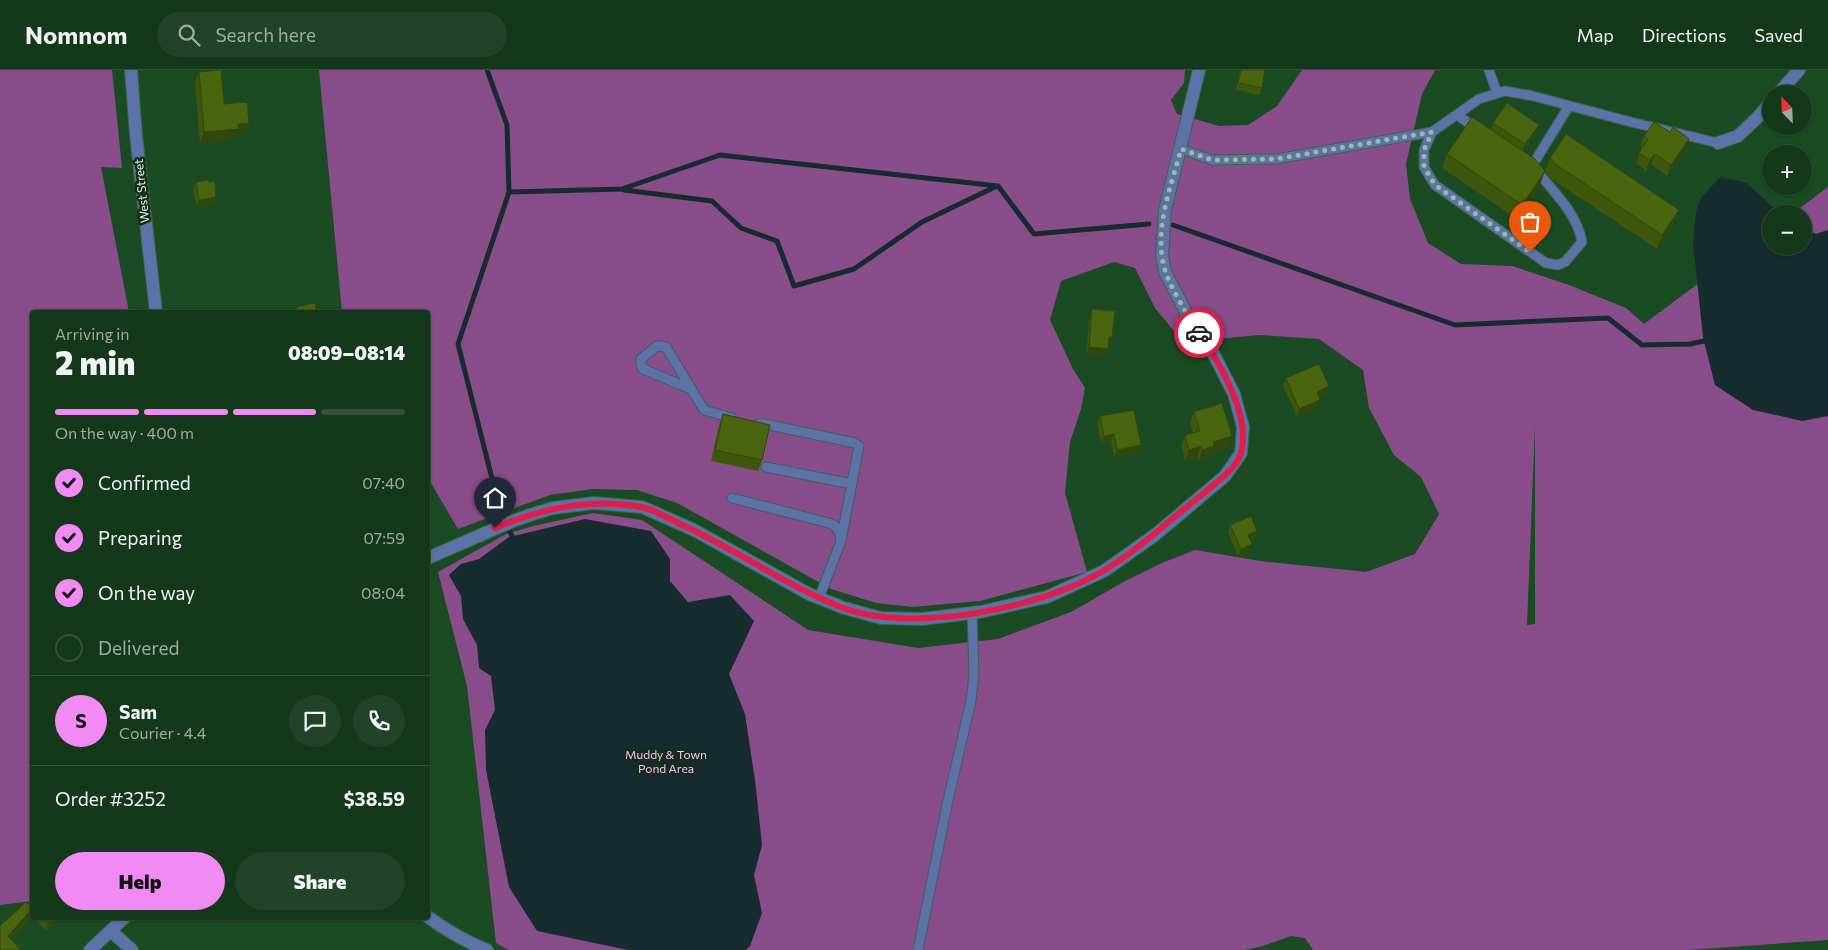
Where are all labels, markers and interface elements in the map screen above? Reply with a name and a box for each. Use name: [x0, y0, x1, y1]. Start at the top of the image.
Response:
search box: [157, 12, 507, 57]
text: Nomnom: [25, 20, 127, 49]
icon: search: [175, 21, 203, 49]
text: Search here: [215, 23, 316, 46]
text: Map: [1577, 24, 1614, 46]
text: Directions: [1642, 24, 1726, 46]
text: Saved: [1754, 24, 1803, 46]
north arrow: [1762, 85, 1812, 135]
map controls: [1762, 85, 1812, 255]
button: +: [1762, 145, 1812, 195]
street label: West Street: [131, 158, 151, 224]
pin: [1509, 201, 1551, 252]
button: −: [1762, 205, 1812, 255]
icon: bag: [1516, 208, 1544, 236]
courier: [1174, 308, 1224, 358]
icon: car: [1185, 319, 1213, 347]
text: Arriving in: [55, 324, 129, 343]
text: 08:09–08:14: [288, 341, 405, 364]
text: 2 min: [55, 342, 135, 382]
text: On the way · 400 m: [55, 423, 194, 442]
icon: check: [55, 469, 83, 497]
text: Confirmed: [98, 471, 191, 494]
text: 07:40: [362, 473, 405, 492]
pin: [474, 477, 516, 528]
icon: home: [481, 484, 509, 512]
icon: check: [55, 524, 83, 552]
text: Preparing: [98, 526, 182, 549]
text: 07:59: [363, 528, 405, 547]
icon: check: [55, 579, 83, 607]
text: On the way: [98, 581, 195, 604]
text: 08:04: [361, 583, 405, 602]
text: Delivered: [98, 636, 179, 659]
button: chat: [289, 695, 341, 747]
button: phone: [353, 695, 405, 747]
text: Sam: [119, 700, 157, 723]
text: S: [75, 709, 87, 732]
text: Courier · 4.4: [119, 723, 206, 742]
park label: Muddy & Town Pond Area: [625, 747, 707, 775]
text: Order #3252: [55, 787, 166, 810]
text: $38.59: [344, 787, 405, 810]
button: Help: [55, 852, 225, 910]
button: Share: [235, 852, 405, 910]

